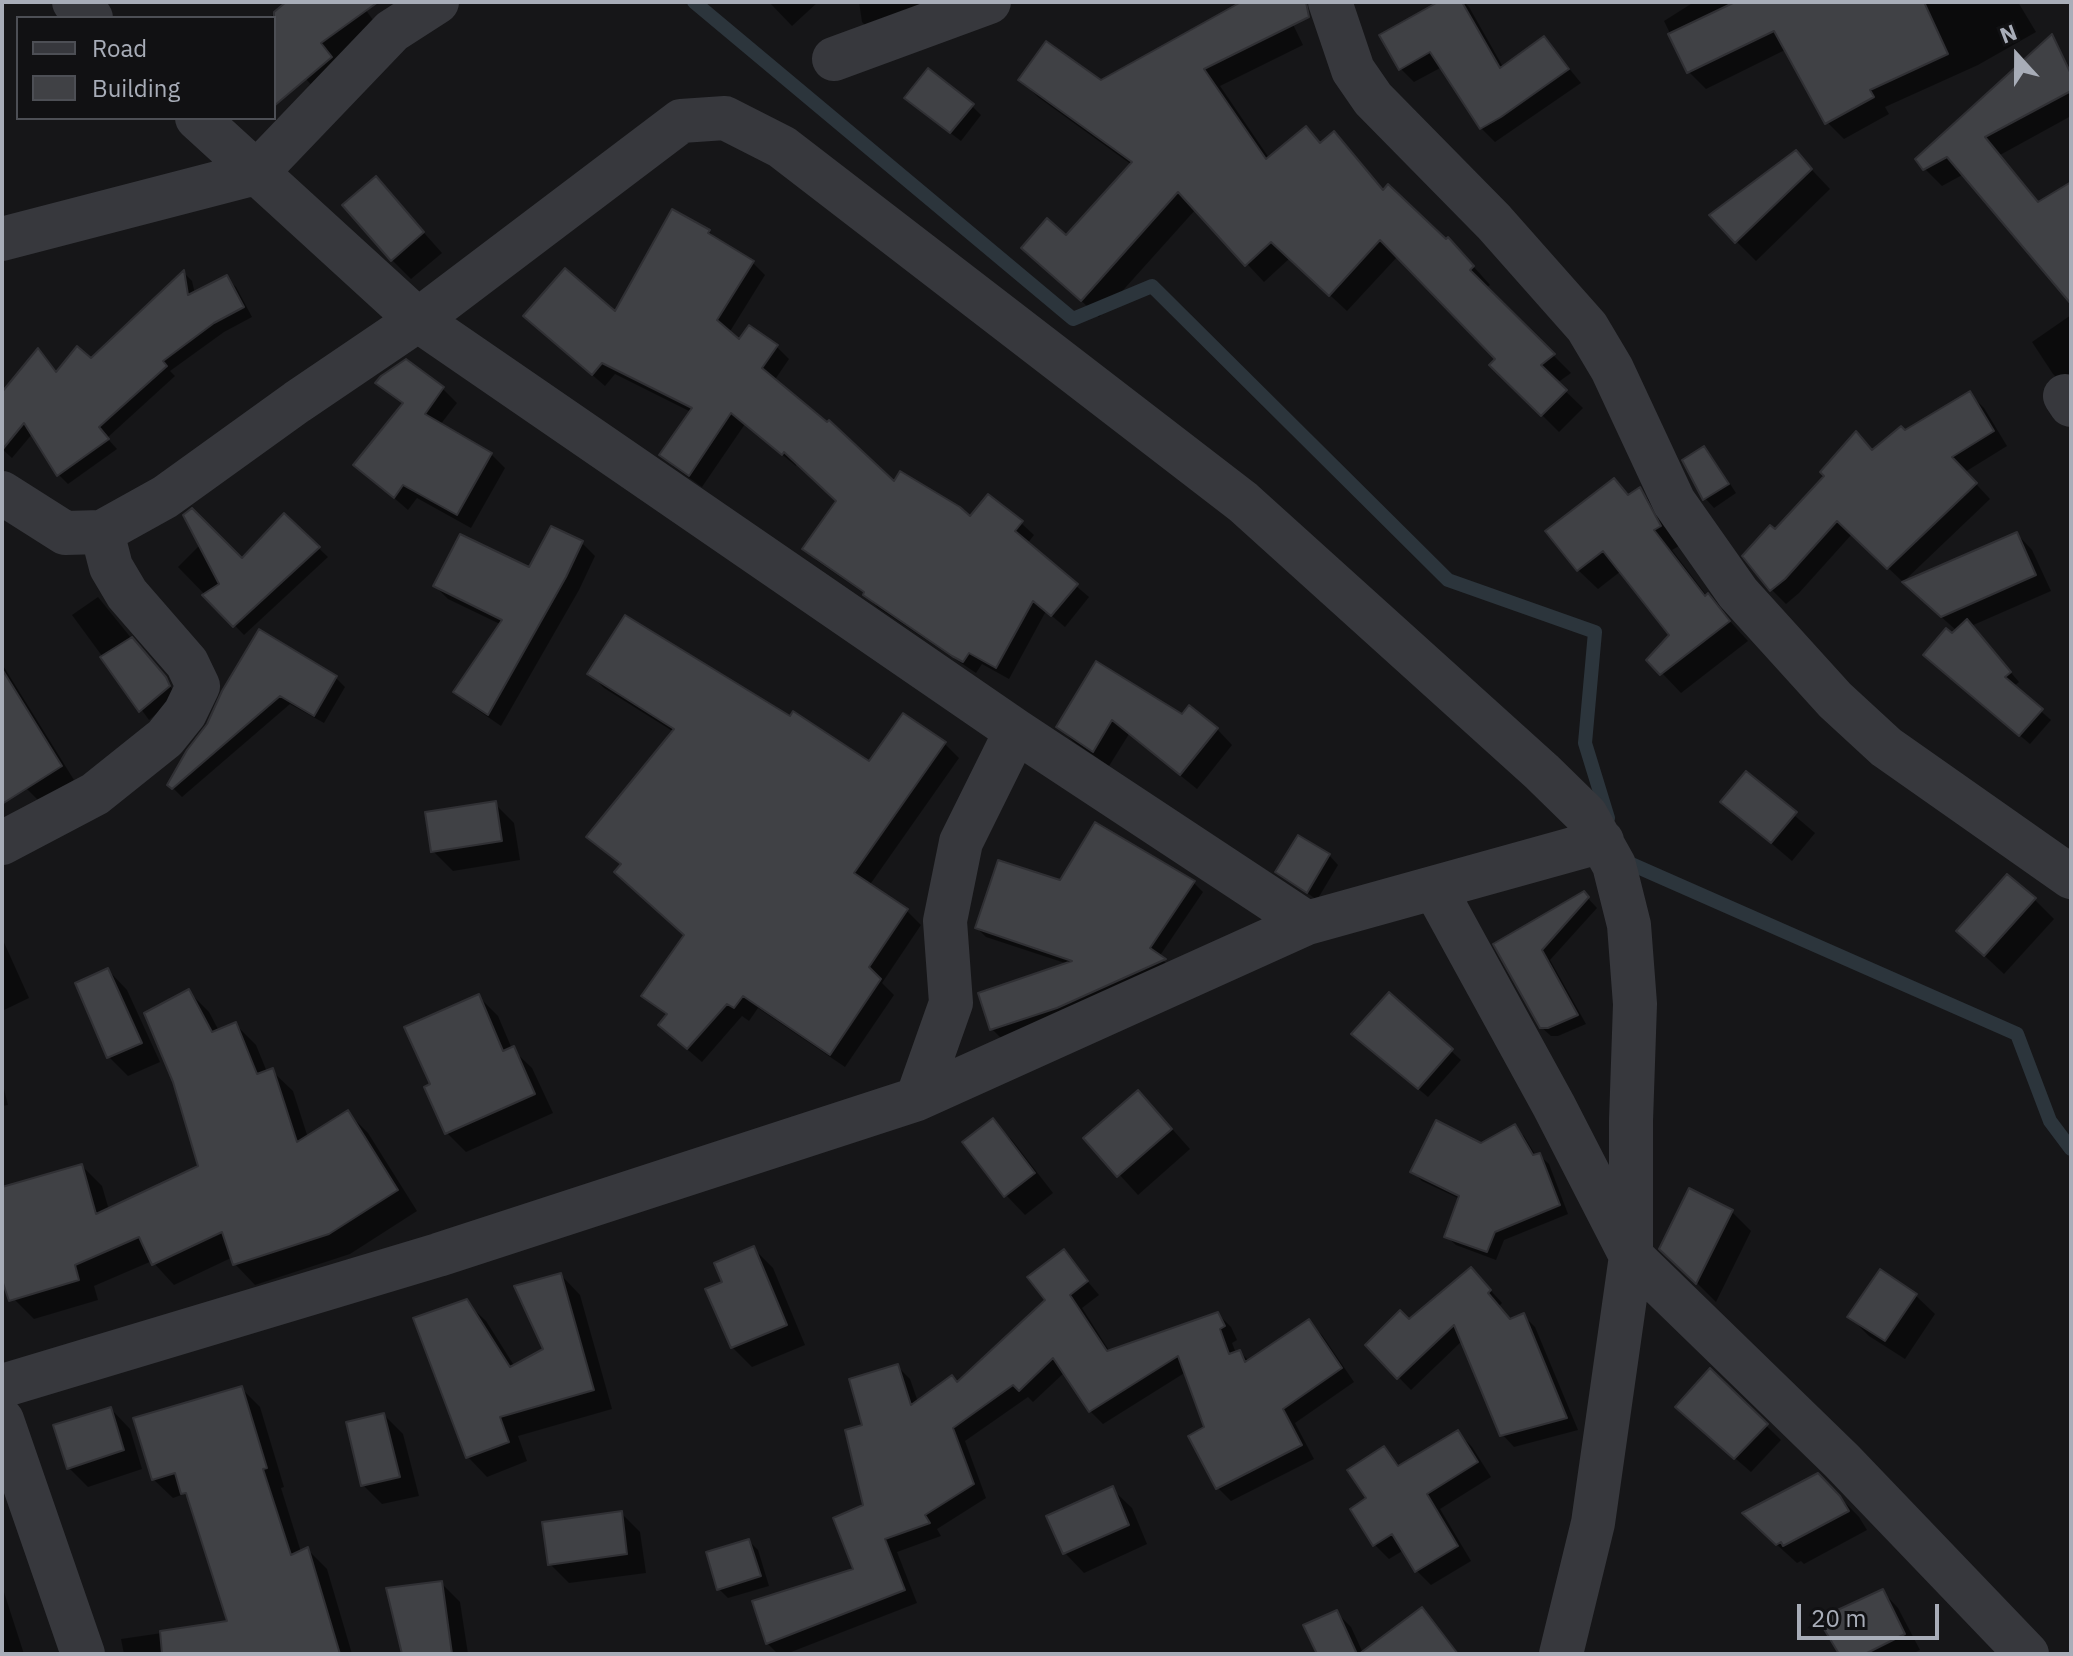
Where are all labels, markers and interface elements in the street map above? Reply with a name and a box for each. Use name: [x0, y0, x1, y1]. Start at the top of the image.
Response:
legend: [16, 16, 276, 120]
north arrow: [1977, 16, 2057, 96]
text: N: [1996, 17, 2021, 50]
text: Road: [92, 32, 147, 64]
text: Building: [92, 72, 180, 104]
scale bar: [1801, 1588, 1943, 1638]
text: 20 m: [1811, 1602, 1866, 1634]

